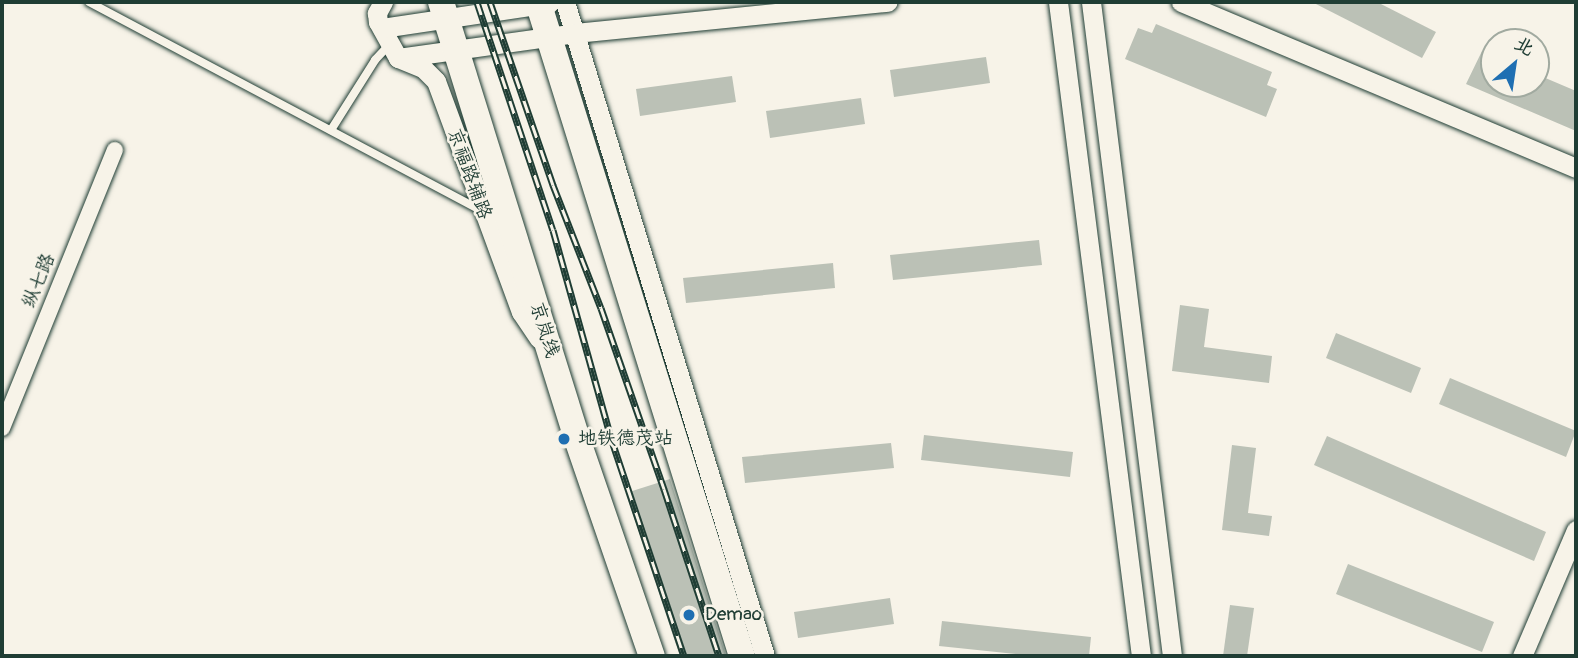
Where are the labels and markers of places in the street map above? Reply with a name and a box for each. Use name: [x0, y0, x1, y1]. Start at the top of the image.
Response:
place label: 地铁德茂站: [578, 428, 673, 450]
marker: 地铁德茂站: [556, 431, 572, 447]
place label: Demao: [705, 604, 762, 626]
marker: Demao: [679, 605, 699, 625]

